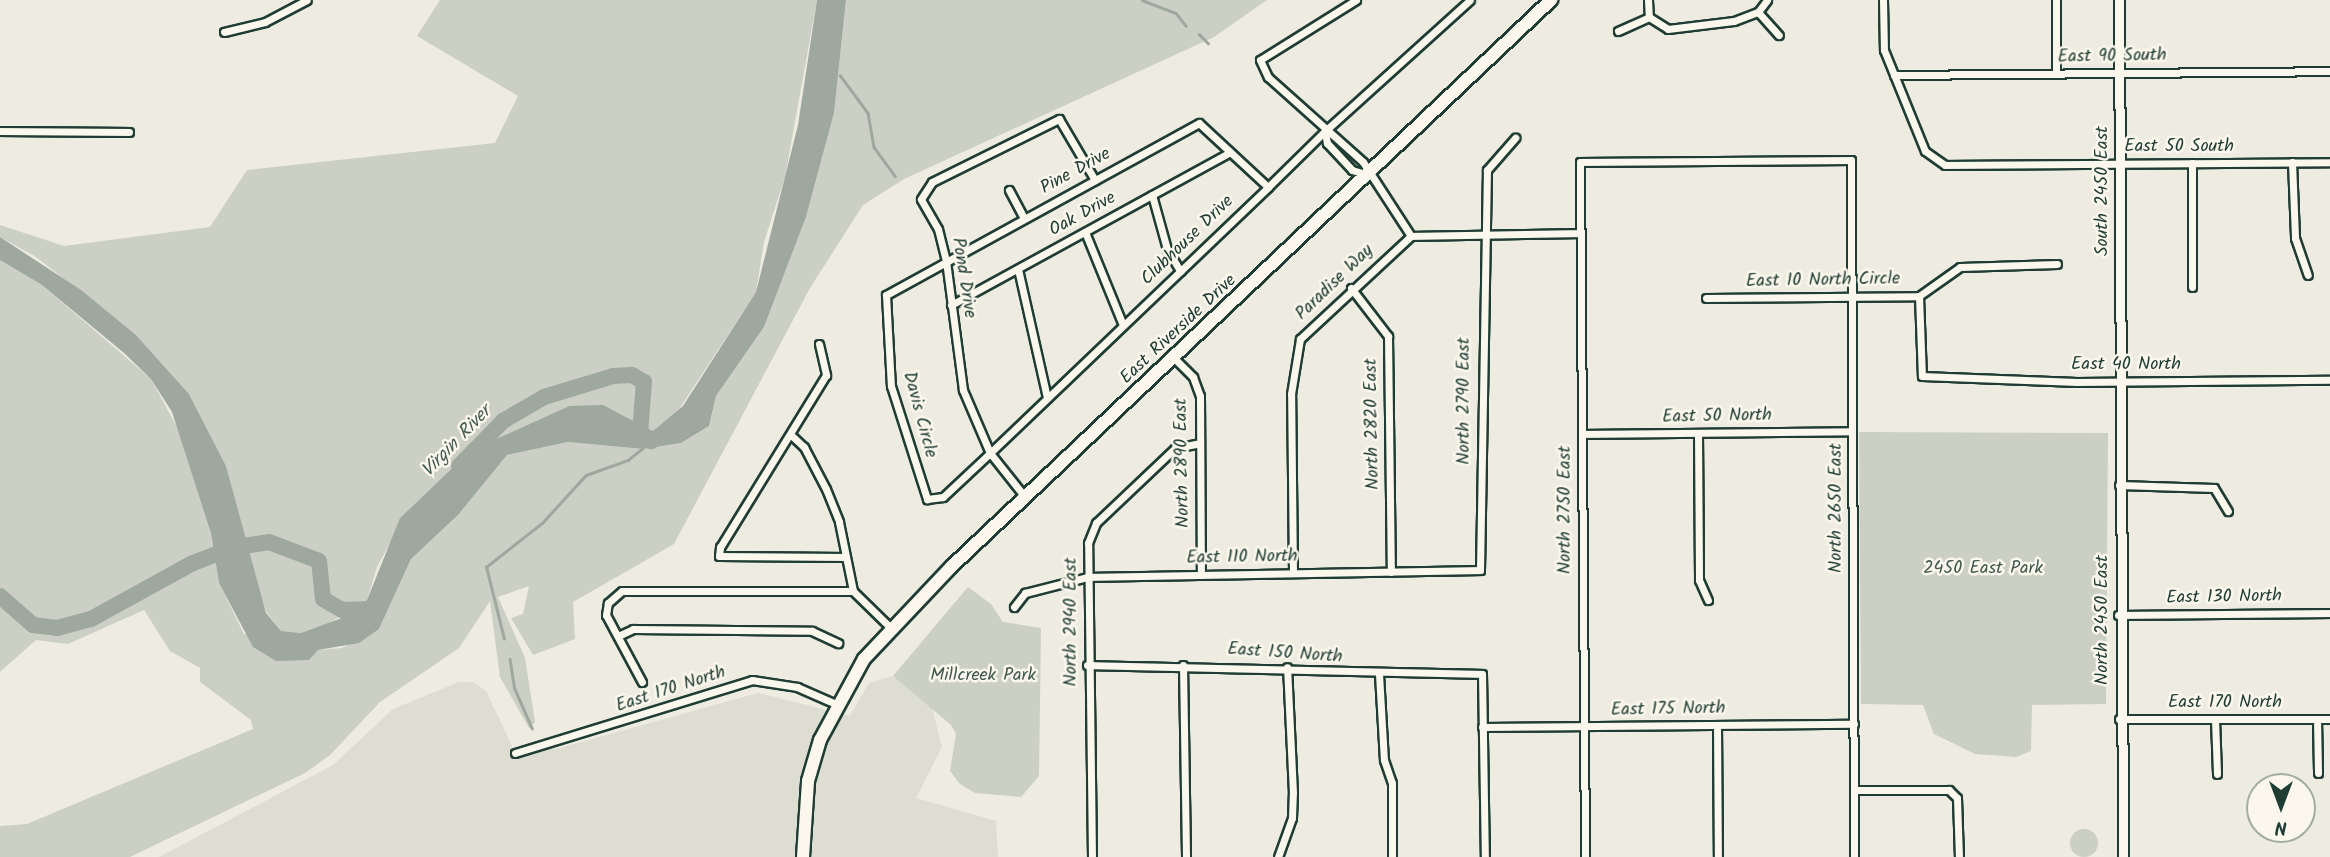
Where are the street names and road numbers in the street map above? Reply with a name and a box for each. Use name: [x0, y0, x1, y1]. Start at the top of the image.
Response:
street label: East 90 South: [2057, 45, 2167, 69]
street label: South 2450 East: [2092, 126, 2114, 256]
street label: East 50 South: [2124, 136, 2234, 158]
street label: Pine Drive: [1037, 144, 1115, 200]
street label: Oak Drive: [1046, 188, 1120, 242]
street label: Clubhouse Drive: [1137, 191, 1239, 291]
street label: Pond Drive: [946, 236, 980, 320]
street label: Paradise Way: [1292, 241, 1378, 325]
street label: East 10 North Circle: [1746, 269, 1900, 293]
street label: East Riverside Drive: [1116, 271, 1242, 389]
street label: North 2790 East: [1454, 337, 1476, 465]
street label: East 40 North: [2071, 354, 2181, 376]
street label: North 2820 East: [1361, 358, 1385, 490]
street label: Davis Circle: [897, 370, 941, 460]
street label: North 2890 East: [1171, 398, 1195, 528]
street label: East 50 North: [1662, 405, 1772, 429]
street label: North 2650 East: [1826, 443, 1848, 573]
street label: North 2750 East: [1555, 446, 1577, 574]
street label: East 110 North: [1186, 546, 1298, 570]
street label: North 2450 East: [2092, 555, 2114, 685]
street label: North 2940 East: [1061, 557, 1083, 687]
street label: East 130 North: [2166, 586, 2282, 610]
street label: East 150 North: [1227, 639, 1343, 669]
street label: East 170 North: [613, 662, 729, 718]
street label: East 170 North: [2168, 692, 2282, 714]
street label: East 175 North: [1611, 698, 1725, 722]

